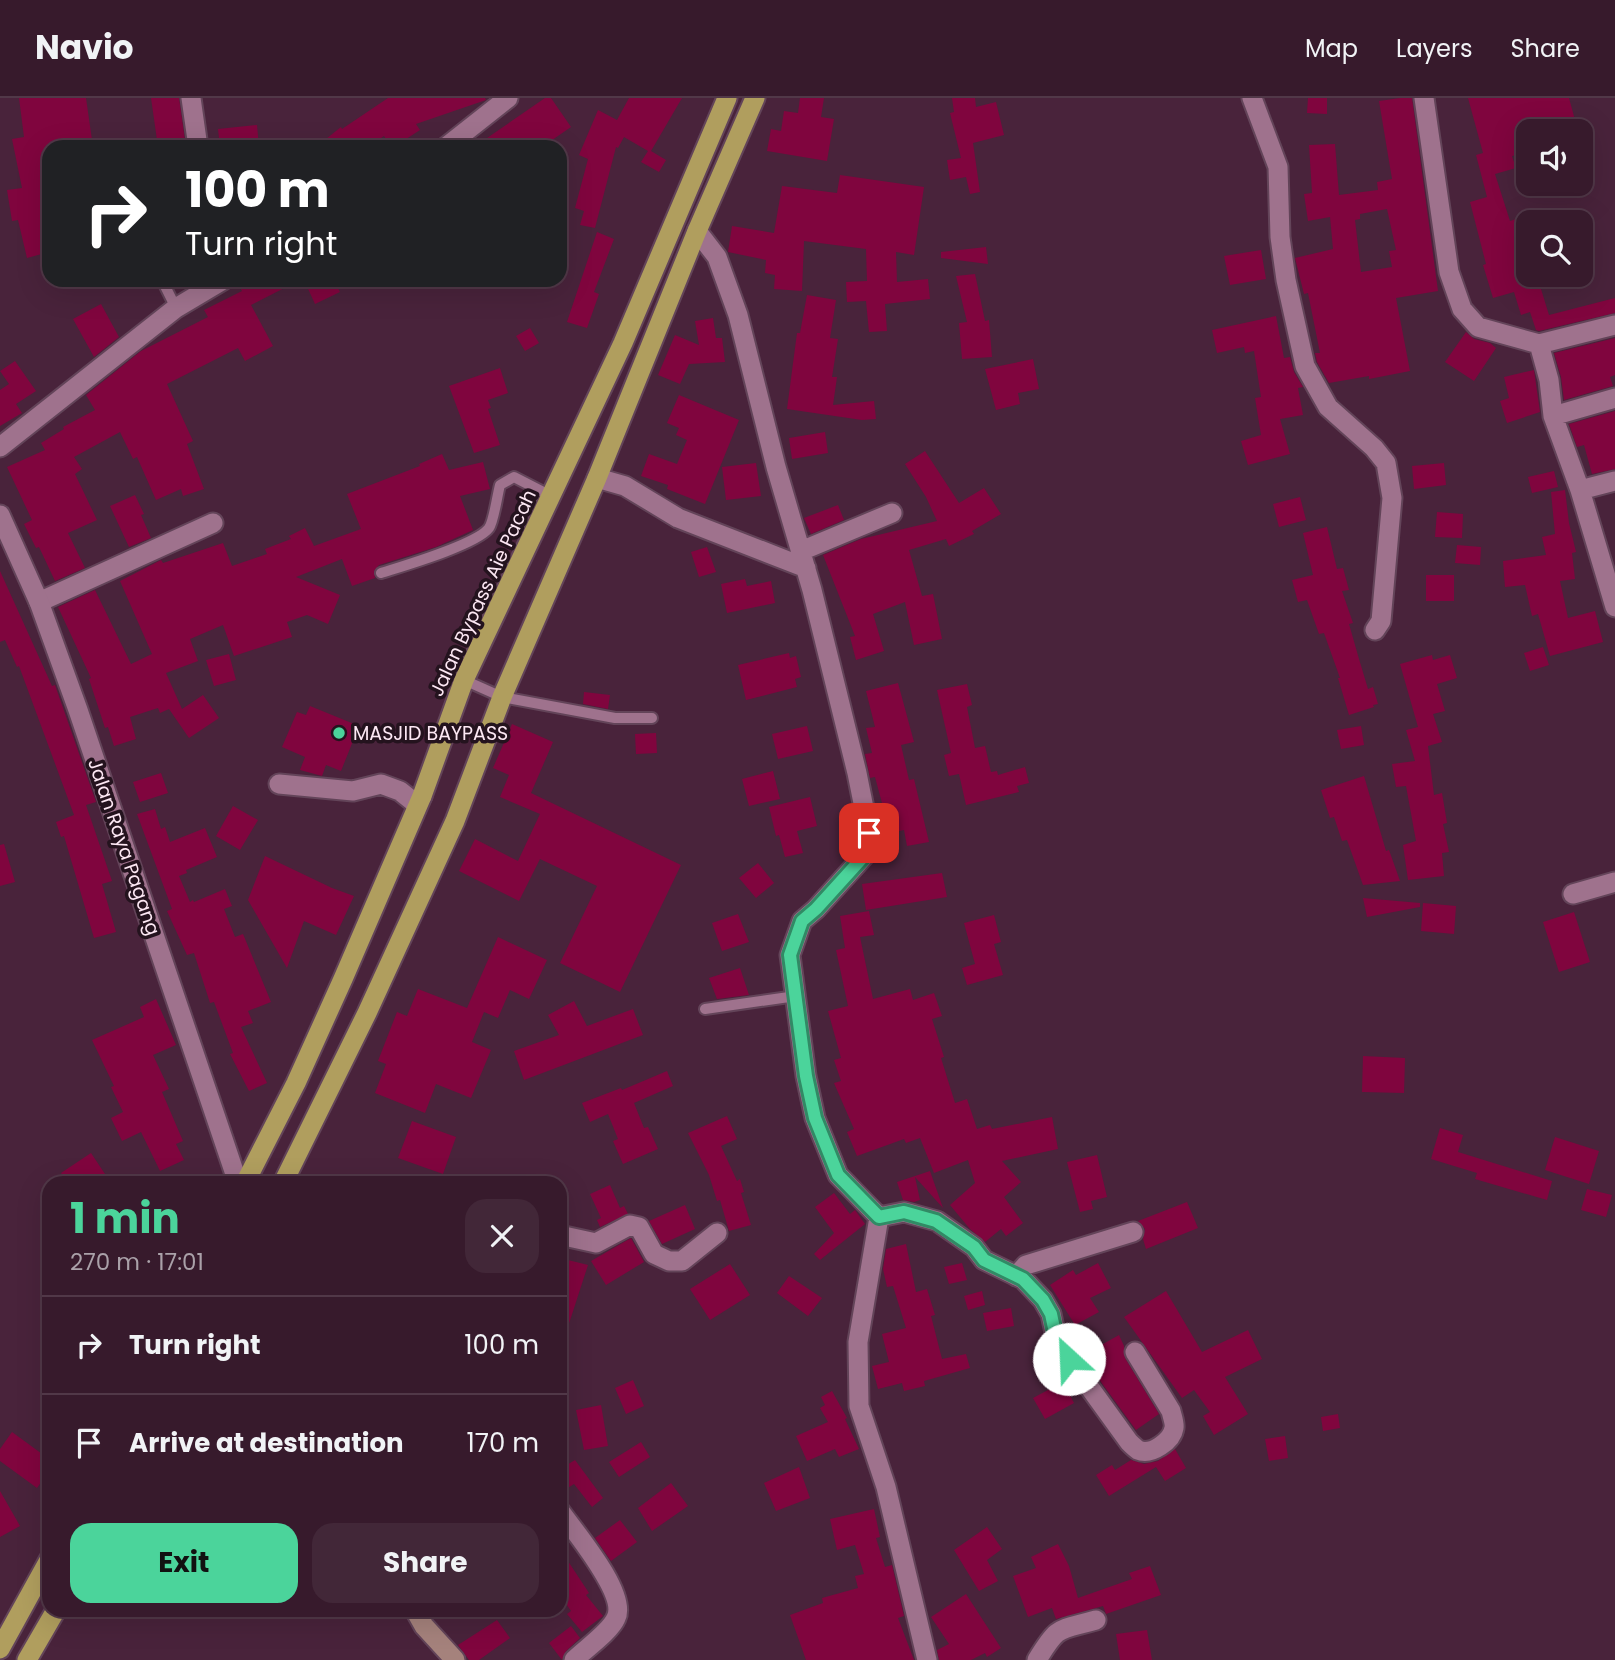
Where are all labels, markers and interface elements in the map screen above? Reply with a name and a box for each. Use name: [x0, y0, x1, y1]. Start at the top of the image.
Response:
text: Navio: [35, 24, 134, 71]
text: Map: [1305, 32, 1358, 65]
text: Layers: [1396, 32, 1472, 65]
text: Share: [1510, 32, 1580, 65]
map controls: [1516, 119, 1593, 287]
button: sound: [1516, 119, 1593, 196]
text: 100 m: [185, 156, 330, 224]
icon: right: [70, 168, 161, 259]
button: search: [1516, 210, 1593, 287]
text: Turn right: [185, 221, 337, 266]
street label: Jalan Bypass Aie Pacah: [423, 485, 543, 701]
place label: MASJID BAYPASS: [353, 720, 508, 747]
marker: MASJID BAYPASS: [331, 725, 347, 741]
street label: Jalan Raya Pagang: [81, 755, 167, 939]
pin: [839, 803, 899, 863]
icon: arrive: [850, 814, 888, 852]
text: 1 min: [70, 1189, 180, 1248]
button: close: [465, 1199, 539, 1273]
text: 270 m · 17:01: [70, 1246, 204, 1278]
position arrow: [1032, 1322, 1106, 1396]
icon: right: [70, 1326, 108, 1364]
text: Turn right: [129, 1327, 261, 1363]
text: 100 m: [464, 1327, 539, 1363]
icon: arrive: [70, 1424, 108, 1462]
text: Arrive at destination: [129, 1425, 404, 1461]
text: 170 m: [466, 1425, 539, 1461]
button: Exit: [70, 1523, 298, 1603]
button: Share: [312, 1523, 539, 1603]

